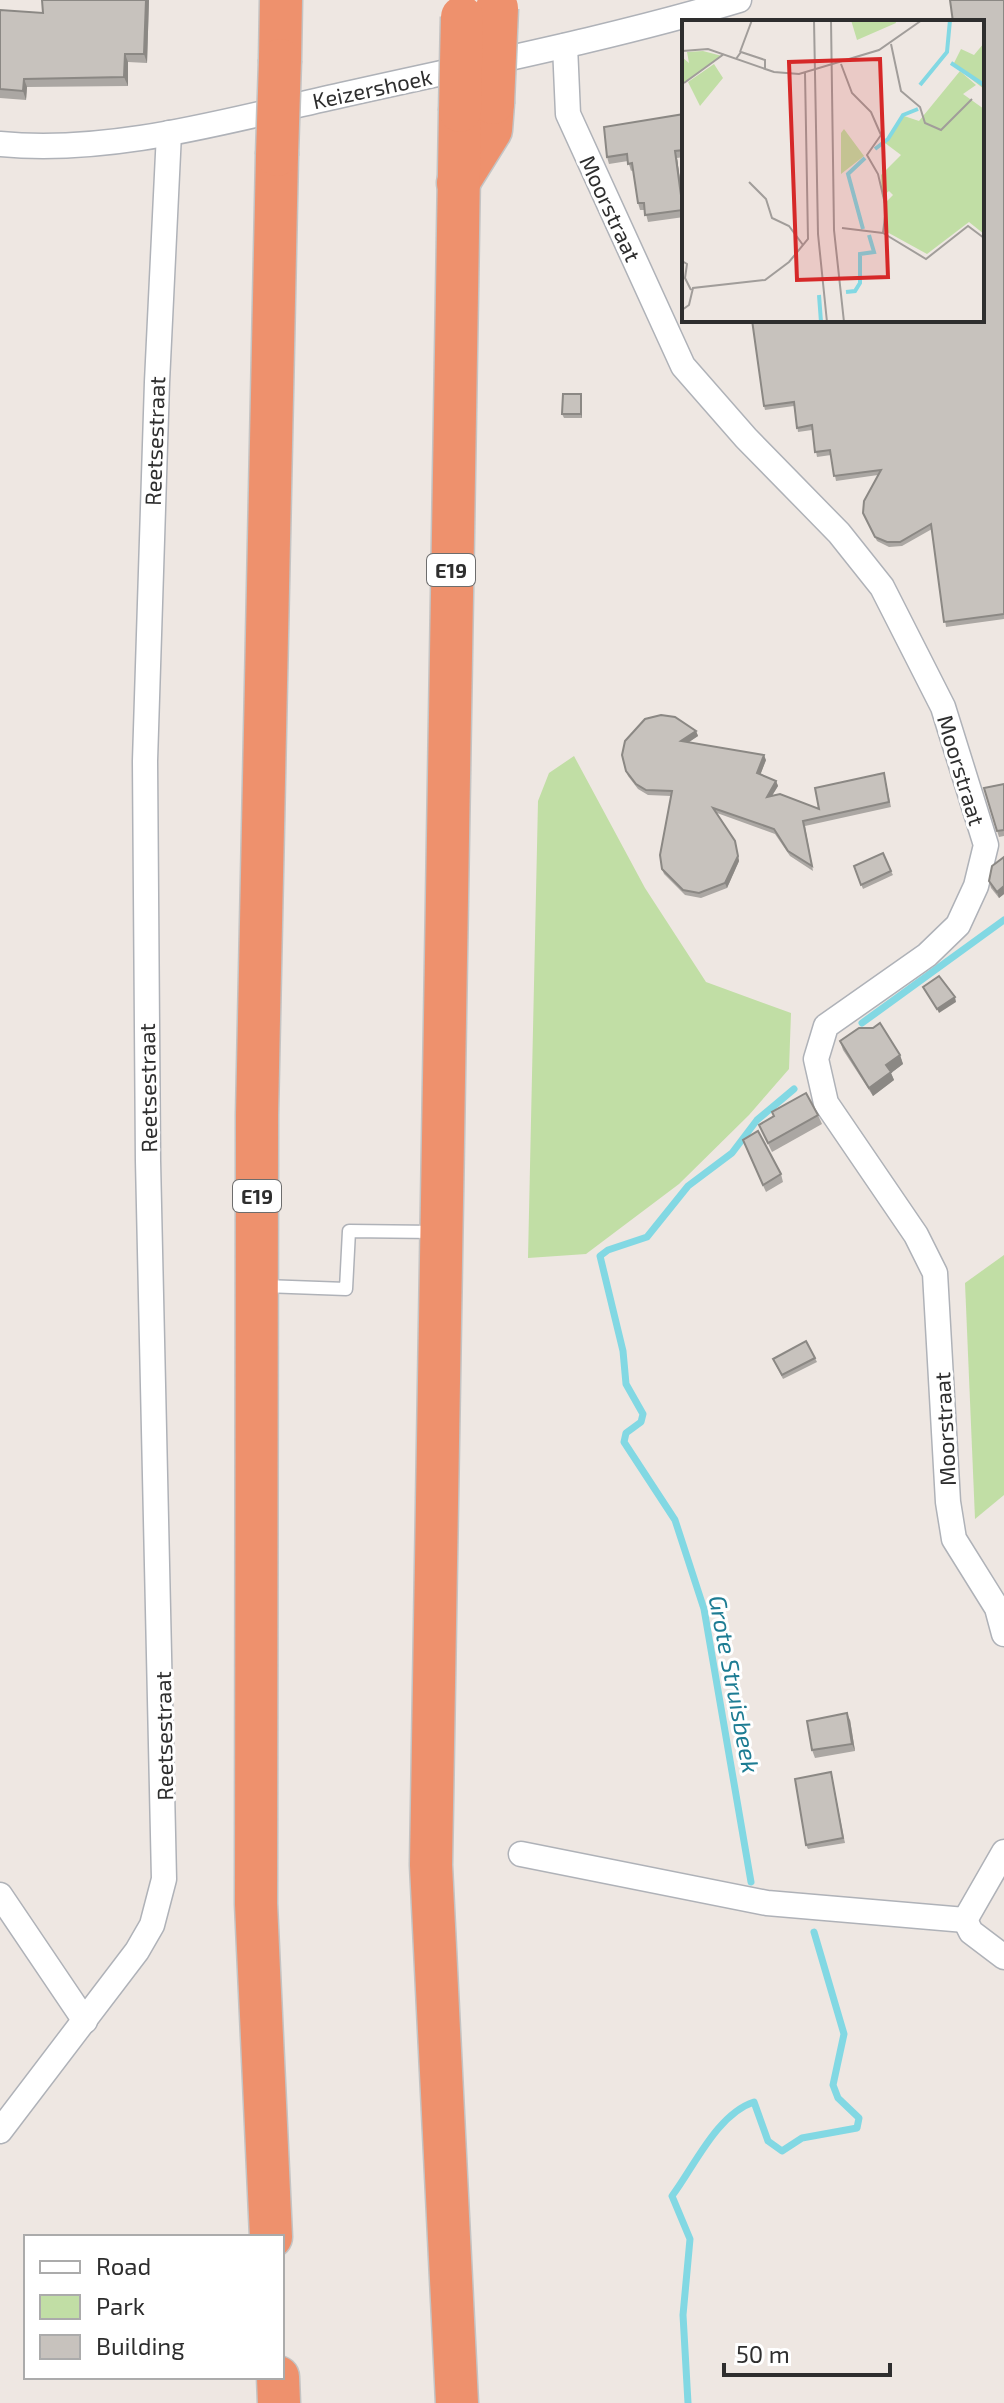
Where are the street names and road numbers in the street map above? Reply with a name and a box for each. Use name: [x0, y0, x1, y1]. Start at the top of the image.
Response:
street label: Keizershoek: [310, 63, 434, 113]
street label: Moorstraat: [575, 151, 647, 265]
street label: Reetsestraat: [139, 376, 169, 506]
road number: E19: [427, 554, 475, 586]
street label: Moorstraat: [933, 712, 991, 828]
street label: Reetsestraat: [133, 1023, 161, 1153]
road number: E19: [233, 1180, 281, 1212]
street label: Moorstraat: [928, 1371, 960, 1487]
street label: Reetsestraat: [149, 1671, 177, 1801]

